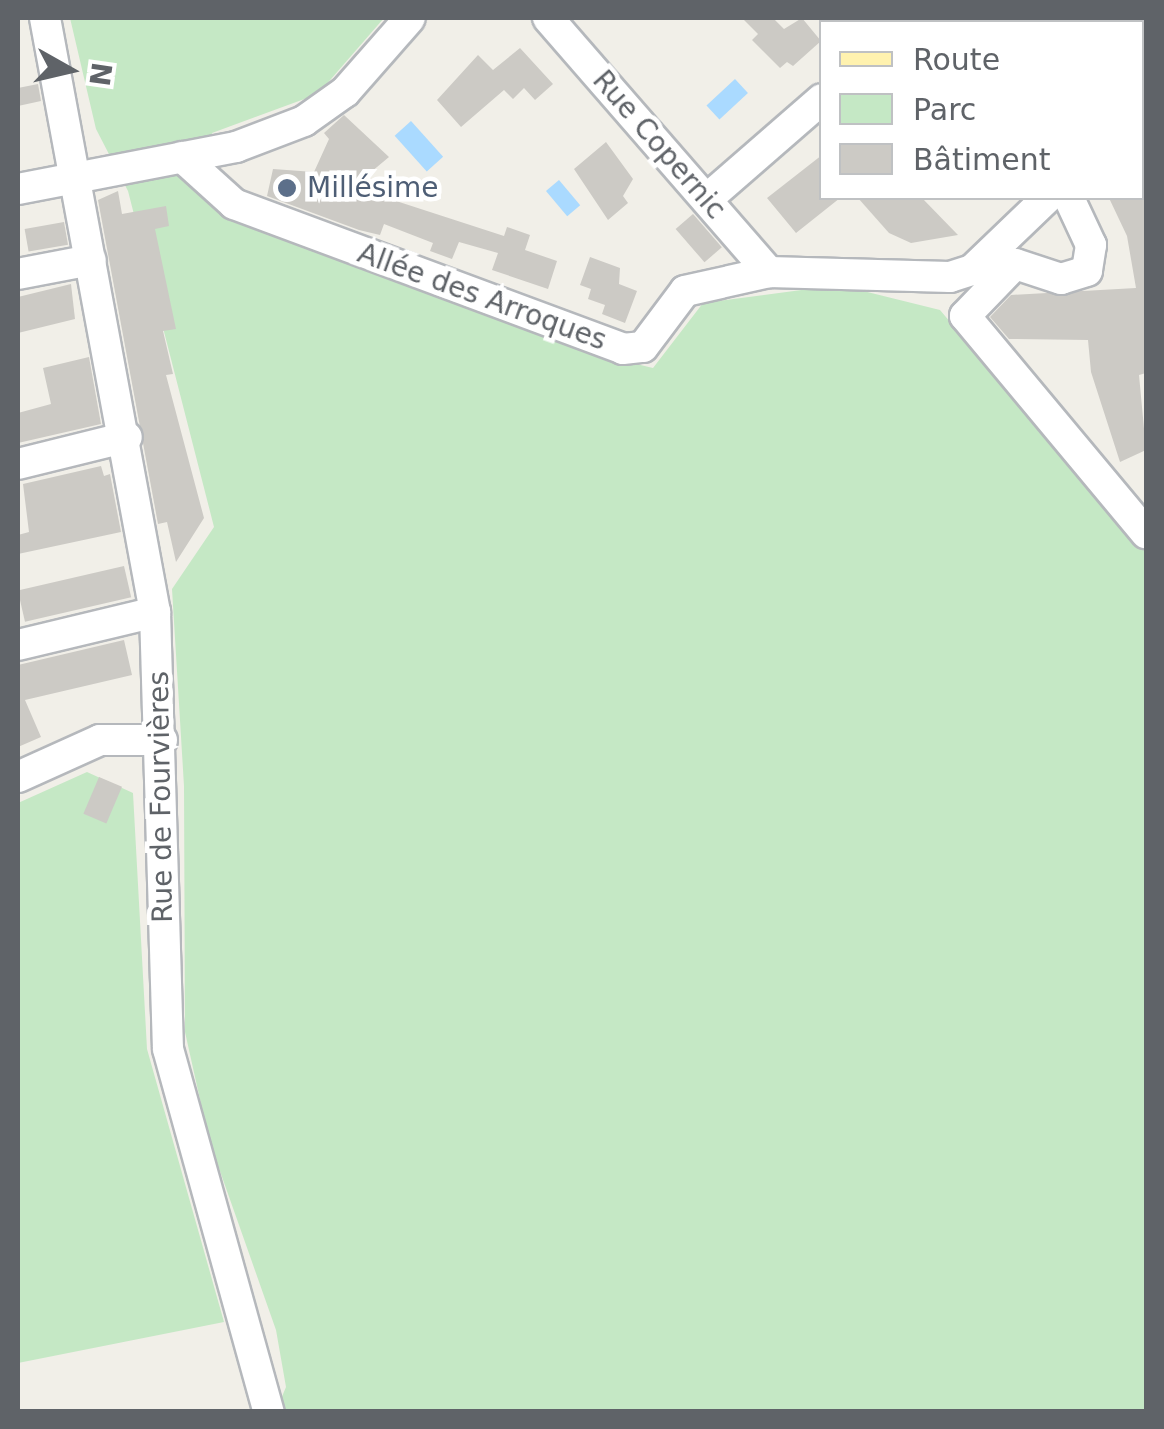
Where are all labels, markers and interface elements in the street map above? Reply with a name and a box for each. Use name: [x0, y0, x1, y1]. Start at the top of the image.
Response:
north arrow: [20, 20, 120, 120]
legend: [819, 20, 1144, 200]
text: Route: [913, 42, 1000, 77]
text: N: [82, 60, 118, 88]
street label: Rue Copernic: [585, 64, 733, 226]
text: Parc: [913, 92, 976, 127]
text: Bâtiment: [913, 142, 1051, 177]
place label: Millésime: [307, 171, 439, 205]
marker: Millésime: [276, 177, 298, 199]
street label: Allée des Arroques: [353, 236, 611, 358]
street label: Rue de Fourvières: [142, 671, 180, 923]

